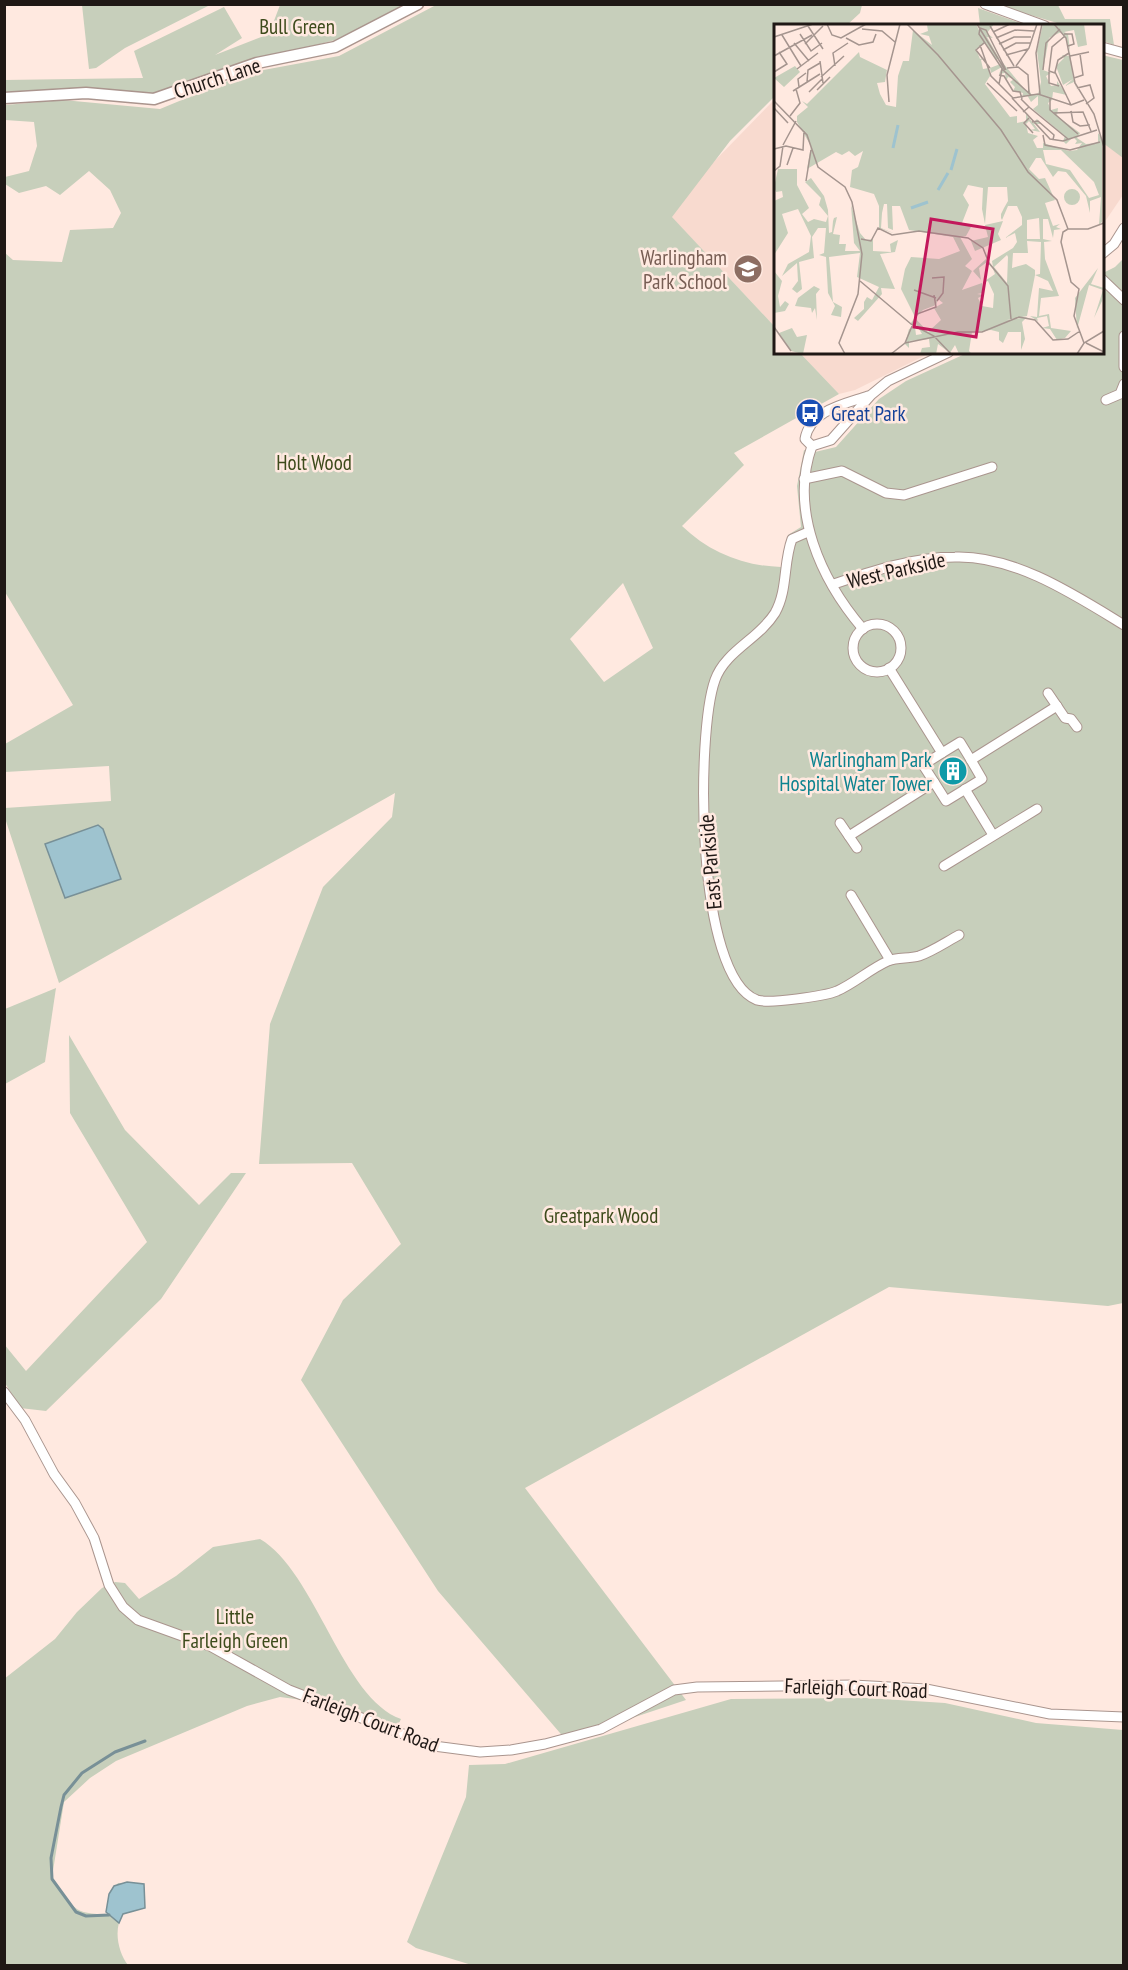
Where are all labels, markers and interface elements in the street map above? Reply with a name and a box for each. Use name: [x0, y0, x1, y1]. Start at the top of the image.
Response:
park label: Bull Green: [259, 13, 335, 40]
inset map: [774, 24, 1104, 354]
street label: Church Lane: [170, 51, 264, 105]
place label: Warlingham Park School: [640, 244, 727, 295]
school or university icon: Warlingham Park School: [732, 253, 764, 285]
bus stop icon: Great Park: [794, 397, 826, 429]
place label: Great Park: [831, 400, 906, 427]
park label: Holt Wood: [276, 449, 352, 476]
street label: West Parkside: [844, 546, 948, 594]
place label: Warlingham Park Hospital Water Tower: [779, 746, 932, 797]
building icon: Warlingham Park Hospital Water Tower: [937, 755, 969, 787]
street label: East Parkside: [692, 813, 728, 911]
park label: Greatpark Wood: [544, 1202, 658, 1229]
park label: Little Farleigh Green: [182, 1603, 288, 1654]
street label: Farleigh Court Road: [784, 1672, 928, 1704]
street label: Farleigh Court Road: [299, 1682, 443, 1758]

